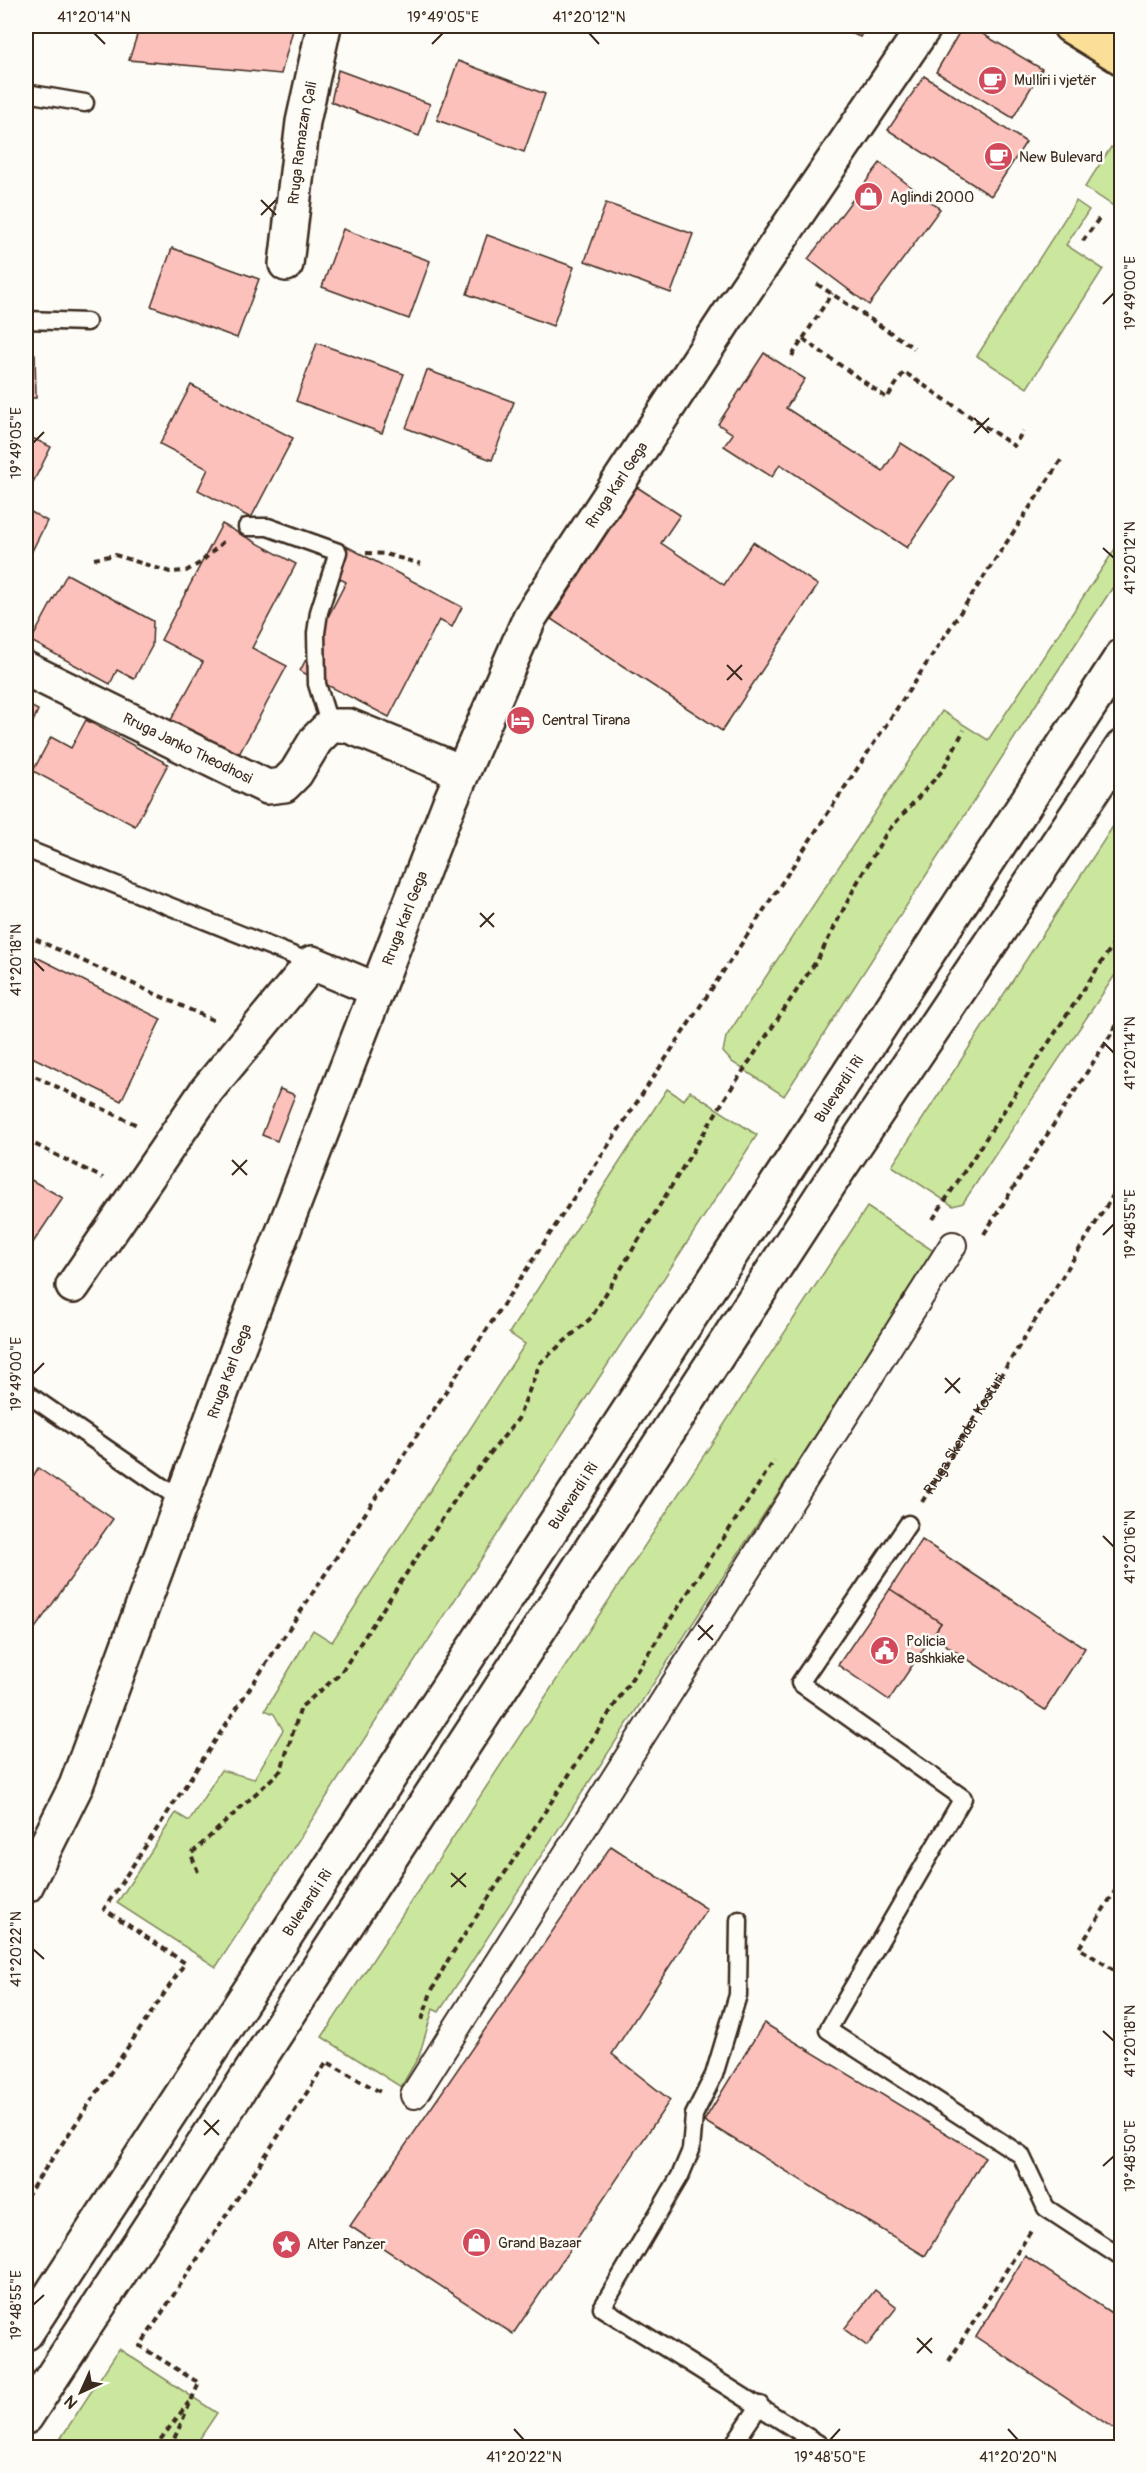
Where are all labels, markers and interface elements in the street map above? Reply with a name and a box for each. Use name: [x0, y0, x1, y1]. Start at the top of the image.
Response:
text: 41°20'14"N: [57, 8, 131, 27]
text: 19°49'05"E: [407, 8, 479, 27]
text: 41°20'12"N: [552, 8, 626, 27]
cafe icon: Mulliri i vjetër: [977, 64, 1009, 96]
place label: Mulliri i vjetër: [1014, 71, 1097, 90]
street label: Rruga Ramazan Çali: [284, 80, 321, 206]
cafe icon: New Bulevard: [982, 141, 1014, 173]
place label: New Bulevard: [1019, 148, 1103, 167]
shop icon: Aglindi 2000: [853, 181, 885, 213]
place label: Aglindi 2000: [890, 188, 974, 207]
text: 19°49'00"E: [1121, 256, 1140, 330]
text: 19°49'05"E: [7, 407, 26, 479]
street label: Rruga Karl Gega: [581, 438, 652, 532]
text: 41°20'12"N: [1121, 521, 1140, 595]
hotel icon: Central Tirana: [505, 704, 537, 736]
street label: Rruga Janko Theodhosi: [120, 708, 256, 788]
place label: Central Tirana: [542, 711, 630, 730]
street label: Rruga Karl Gega: [378, 868, 432, 968]
text: 41°20'18"N: [7, 924, 26, 996]
text: 41°20'14"N: [1121, 1016, 1140, 1090]
street label: Bulevardi i Ri: [810, 1052, 868, 1126]
text: 19°48'55"E: [1121, 1189, 1140, 1259]
street label: Rruga Karl Gega: [203, 1321, 256, 1421]
text: 19°49'00"E: [7, 1337, 26, 1411]
street label: Rruga Skender Kosturi: [919, 1370, 1009, 1498]
street label: Bulevardi i Ri: [544, 1458, 602, 1533]
text: 41°20'16"N: [1121, 1510, 1140, 1584]
place label: Policia Bashkiake: [906, 1632, 965, 1668]
public building icon: Policia Bashkiake: [869, 1634, 901, 1666]
street label: Bulevardi i Ri: [278, 1865, 336, 1940]
text: 41°20'22"N: [7, 1911, 26, 1987]
text: 41°20'18"N: [1121, 2005, 1140, 2077]
text: 19°48'50"E: [1121, 2120, 1140, 2192]
shop icon: Grand Bazaar: [461, 2227, 493, 2259]
place icon: Alter Panzer: [270, 2228, 302, 2260]
place label: Grand Bazaar: [498, 2234, 582, 2253]
place label: Alter Panzer: [307, 2235, 386, 2254]
text: 19°48'55"E: [7, 2270, 26, 2340]
north arrow: [51, 2362, 111, 2422]
text: N: [60, 2391, 82, 2413]
text: 41°20'22"N: [486, 2448, 562, 2467]
text: 19°48'50"E: [794, 2448, 866, 2467]
text: 41°20'20"N: [979, 2448, 1057, 2467]

